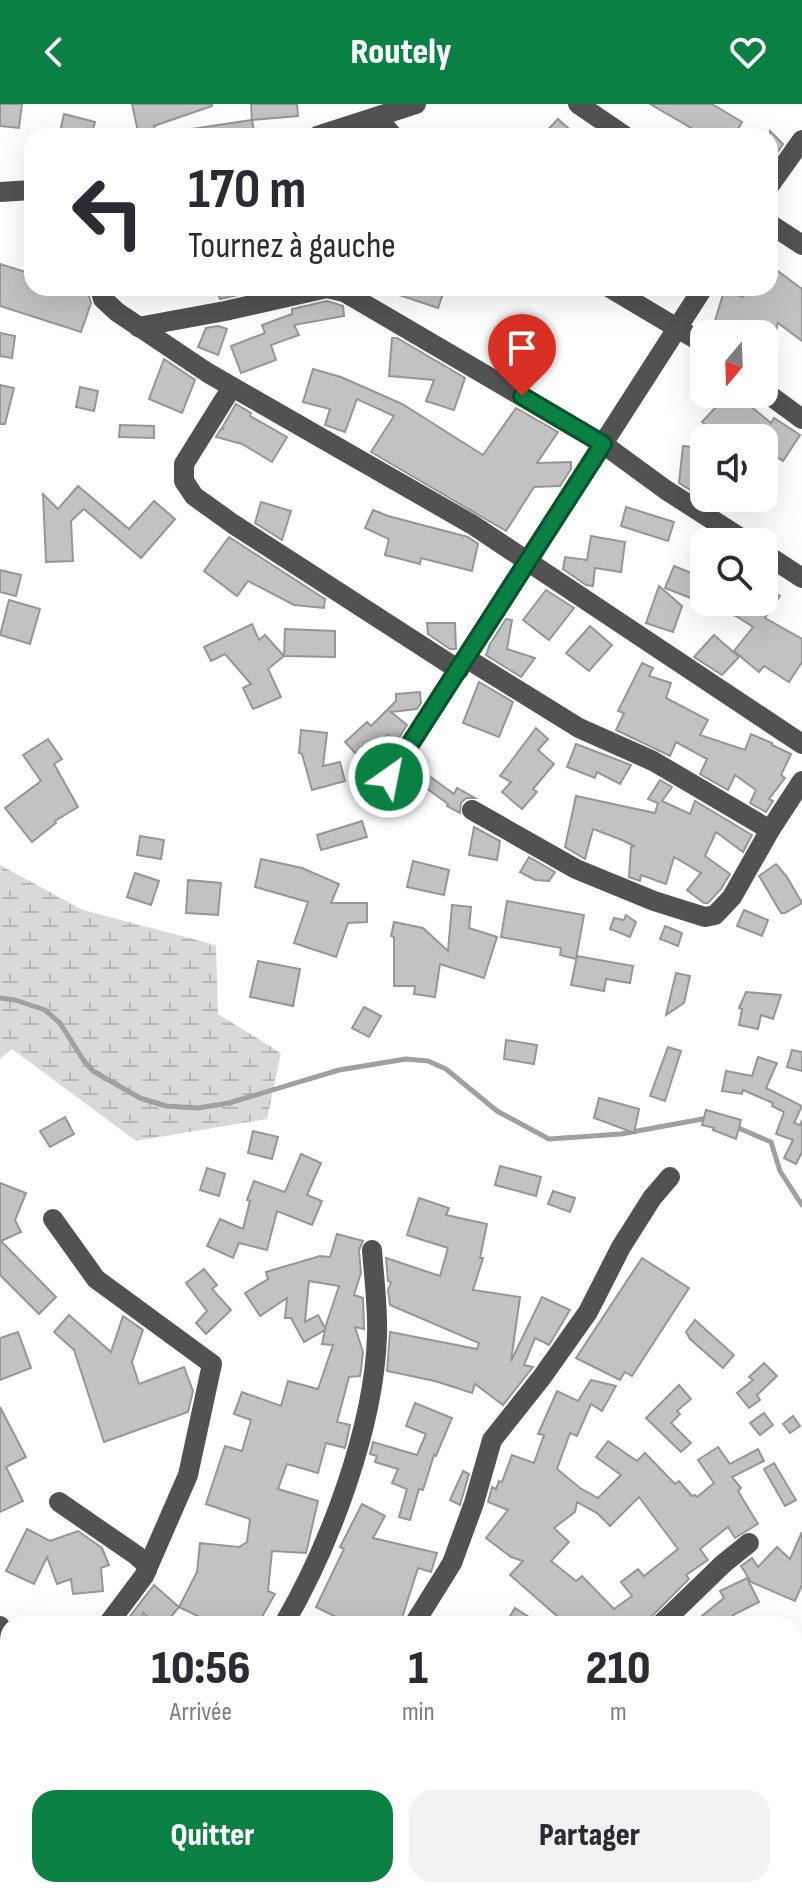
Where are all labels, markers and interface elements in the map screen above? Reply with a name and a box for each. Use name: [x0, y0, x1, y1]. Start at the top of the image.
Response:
icon: back: [32, 30, 76, 74]
icon: heart: [726, 30, 770, 74]
text: Routely: [351, 31, 451, 74]
text: 170 m: [188, 157, 306, 224]
icon: left: [56, 160, 160, 264]
text: Tournez à gauche: [188, 225, 396, 268]
pin: [488, 314, 556, 396]
north arrow: [690, 320, 778, 408]
map controls: [690, 320, 778, 616]
icon: arrive: [500, 326, 544, 370]
button: sound: [690, 424, 778, 512]
button: search: [690, 528, 778, 616]
position arrow: [347, 735, 431, 819]
text: 10:56: [151, 1640, 251, 1697]
text: 1: [408, 1640, 428, 1697]
text: 210: [586, 1640, 651, 1697]
text: Arrivée: [170, 1697, 232, 1728]
text: min: [402, 1697, 435, 1728]
text: m: [610, 1697, 627, 1728]
button: Quitter: [32, 1790, 393, 1882]
button: Partager: [409, 1790, 770, 1882]

